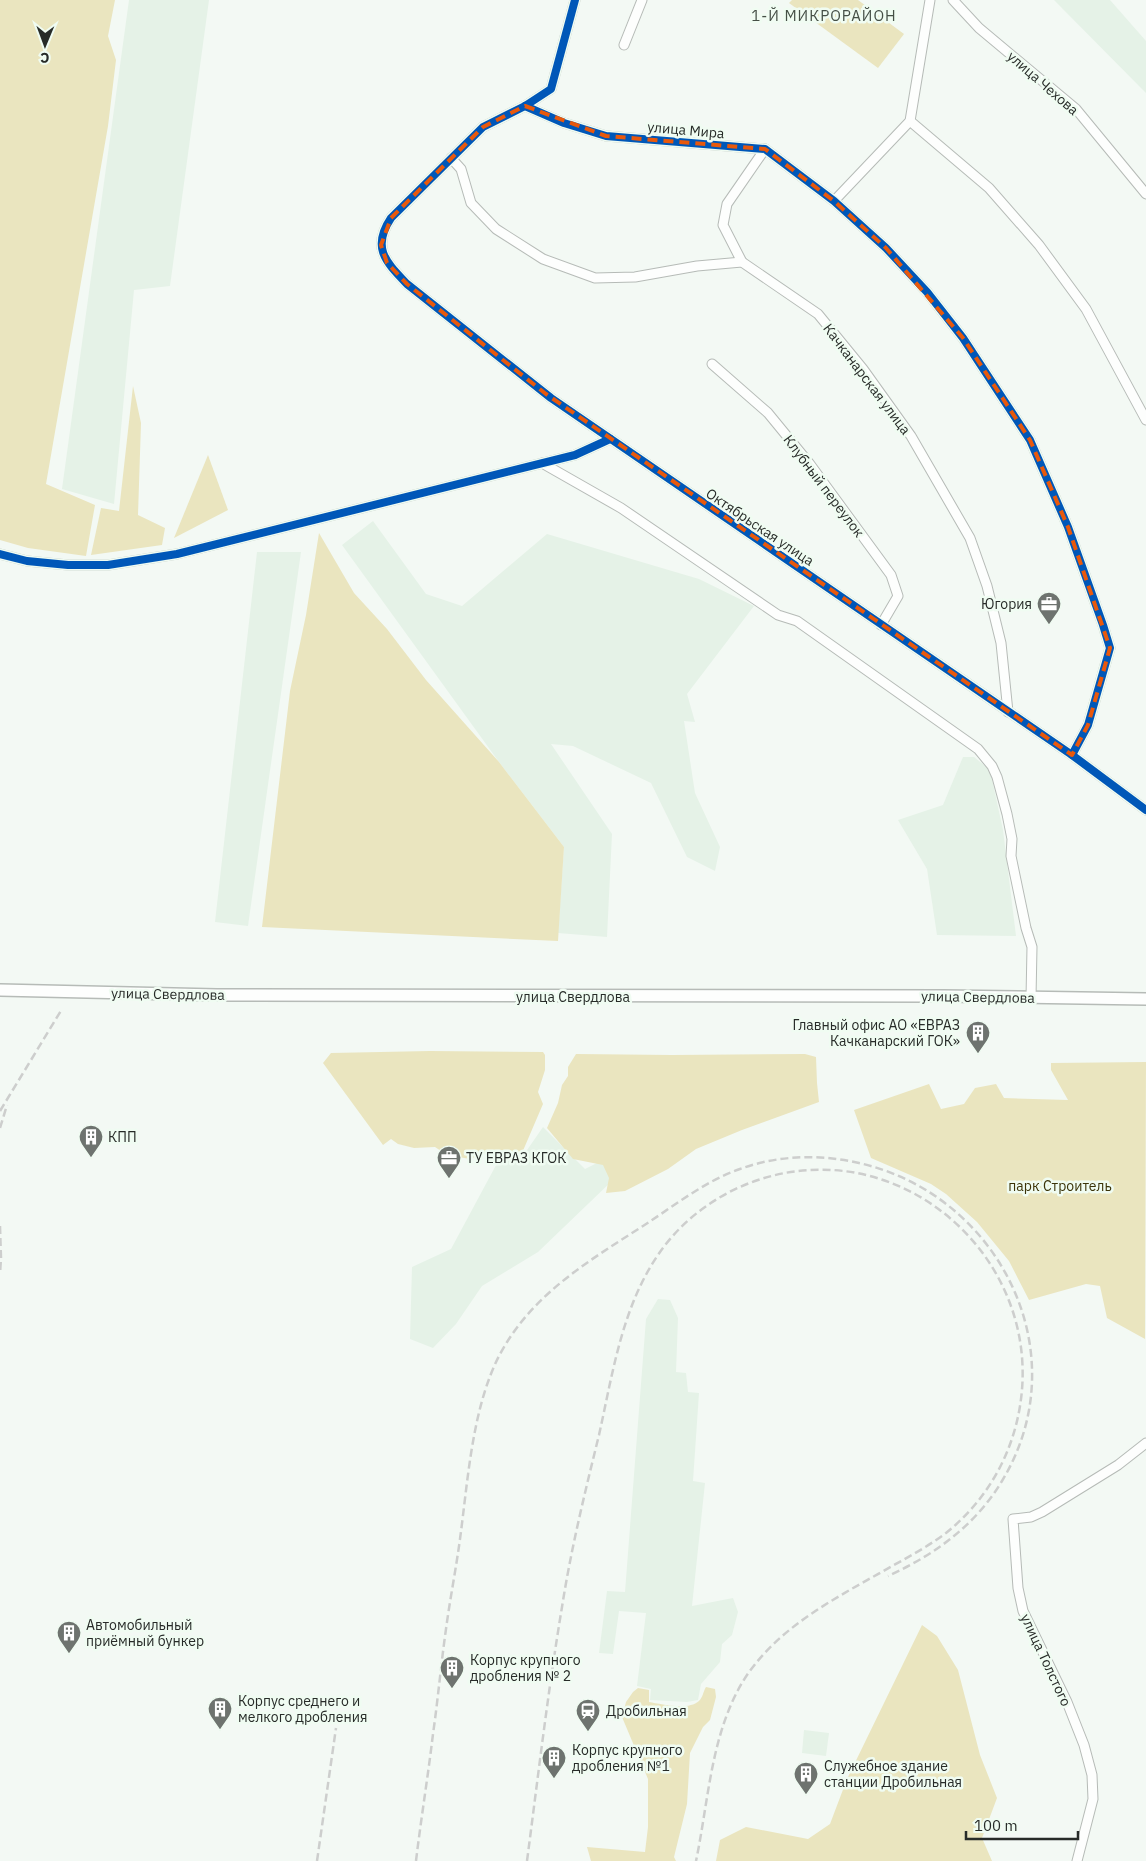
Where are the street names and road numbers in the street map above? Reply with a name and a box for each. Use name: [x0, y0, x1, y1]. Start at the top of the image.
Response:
street label: улица Чехова: [1004, 47, 1083, 119]
street label: улица Мира: [647, 118, 726, 142]
street label: Качканарская улица: [819, 320, 915, 439]
street label: Клубный переулок: [780, 431, 869, 541]
street label: Октябрьская улица: [703, 484, 818, 570]
street label: улица Свердлова: [111, 984, 226, 1004]
street label: улица Свердлова: [921, 987, 1036, 1007]
street label: улица Свердлова: [516, 988, 630, 1006]
street label: улица Толстого: [1017, 1611, 1075, 1709]

